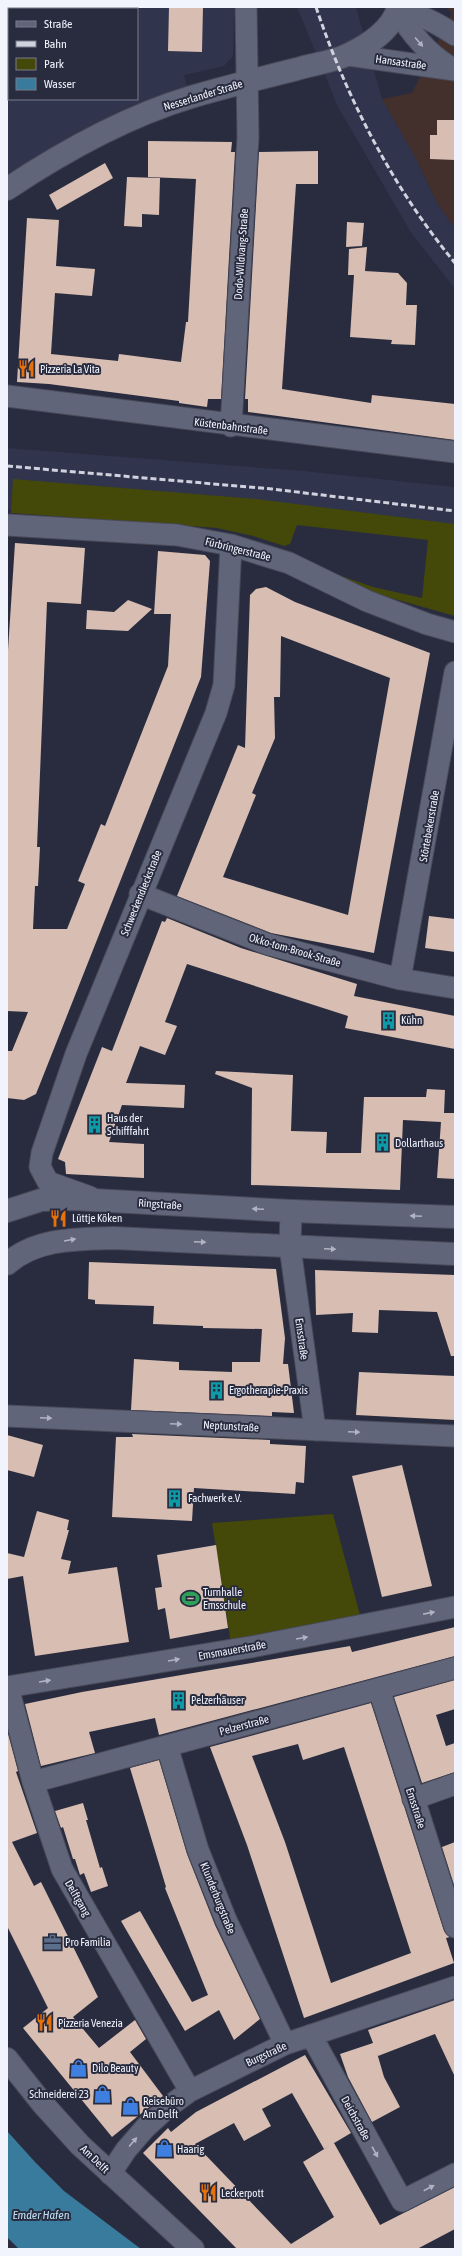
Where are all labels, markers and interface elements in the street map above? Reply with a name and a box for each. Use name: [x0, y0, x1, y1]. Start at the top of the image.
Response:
legend: [8, 8, 138, 100]
text: Straße: [44, 17, 72, 31]
text: Bahn: [44, 37, 67, 51]
one-way arrow: [415, 37, 424, 47]
street label: Hansastraße: [375, 52, 427, 72]
text: Park: [44, 57, 65, 71]
text: Wasser: [44, 77, 76, 91]
street label: Nesserlander Straße: [162, 77, 244, 113]
street label: Dodo-Wildvang-Straße: [232, 208, 250, 300]
restaurant icon: Pizzeria La Vita: [17, 359, 37, 379]
place label: Pizzeria La Vita: [40, 363, 100, 375]
street label: Küstenbahnstraße: [193, 416, 269, 436]
street label: Fürbringerstraße: [204, 535, 272, 563]
street label: Störtebekerstraße: [417, 789, 441, 863]
street label: Schweckendieckstraße: [118, 848, 164, 938]
street label: Okko-tom-Brook-Straße: [248, 931, 342, 969]
building icon: Kühn: [378, 1010, 398, 1030]
place label: Kühn: [401, 1014, 422, 1026]
place label: Haus der Schifffahrt: [107, 1112, 149, 1137]
building icon: Haus der Schifffahrt: [84, 1114, 104, 1134]
building icon: Dollarthaus: [372, 1133, 392, 1153]
place label: Dollarthaus: [395, 1137, 443, 1149]
street label: Ringstraße: [138, 1196, 182, 1212]
one-way arrow: [252, 1206, 264, 1213]
restaurant icon: Lüttje Köken: [49, 1208, 69, 1228]
place label: Lüttje Köken: [72, 1212, 122, 1224]
one-way arrow: [410, 1212, 422, 1219]
one-way arrow: [64, 1237, 76, 1243]
one-way arrow: [194, 1238, 206, 1245]
one-way arrow: [324, 1245, 336, 1252]
street label: Emsstraße: [293, 1317, 311, 1361]
building icon: Ergotherapie-Praxis: [206, 1380, 226, 1400]
place label: Ergotherapie-Praxis: [229, 1384, 308, 1396]
one-way arrow: [40, 1414, 52, 1421]
street label: Neptunstraße: [203, 1419, 259, 1433]
one-way arrow: [170, 1420, 182, 1427]
one-way arrow: [348, 1428, 360, 1435]
building icon: Fachwerk e.V.: [165, 1488, 185, 1508]
place label: Fachwerk e.V.: [188, 1492, 242, 1504]
place label: Turnhalle Emsschule: [203, 1586, 246, 1611]
sports icon: Turnhalle Emsschule: [180, 1588, 200, 1608]
one-way arrow: [423, 1609, 435, 1615]
one-way arrow: [296, 1635, 308, 1641]
street label: Emsmauerstraße: [197, 1638, 267, 1662]
one-way arrow: [168, 1657, 180, 1663]
one-way arrow: [39, 1678, 52, 1684]
building icon: Pelzerhäuser: [168, 1690, 188, 1710]
place label: Pelzerhäuser: [191, 1694, 245, 1706]
street label: Pelzerstraße: [218, 1713, 270, 1737]
street label: Emsstraße: [404, 1786, 428, 1830]
street label: Klunderburgstraße: [198, 1861, 238, 1935]
street label: Delftgang: [63, 1878, 93, 1919]
office icon: Pro Familia: [42, 1932, 62, 1952]
place label: Pro Familia: [65, 1936, 111, 1948]
restaurant icon: Pizzeria Venezia: [35, 2013, 55, 2033]
place label: Pizzeria Venezia: [58, 2017, 123, 2029]
street label: Burgstraße: [244, 2039, 288, 2069]
shop icon: Dilo Beauty: [69, 2058, 89, 2078]
place label: Dilo Beauty: [92, 2062, 139, 2074]
shop icon: Schneiderei 23: [92, 2084, 112, 2104]
place label: Schneiderei 23: [29, 2088, 89, 2100]
street label: Deichstraße: [339, 2094, 373, 2142]
place label: Reisebüro Am Delft: [143, 2095, 184, 2120]
shop icon: Reisebüro Am Delft: [120, 2097, 140, 2117]
one-way arrow: [128, 2138, 137, 2147]
shop icon: Haarig: [154, 2139, 174, 2159]
street label: Am Delft: [78, 2142, 112, 2176]
place label: Haarig: [177, 2143, 204, 2155]
one-way arrow: [372, 2146, 379, 2158]
restaurant icon: Leckerpott: [198, 2183, 218, 2203]
one-way arrow: [423, 2185, 434, 2191]
place label: Leckerpott: [221, 2187, 264, 2199]
water label: Emder Hafen: [12, 2208, 70, 2222]

